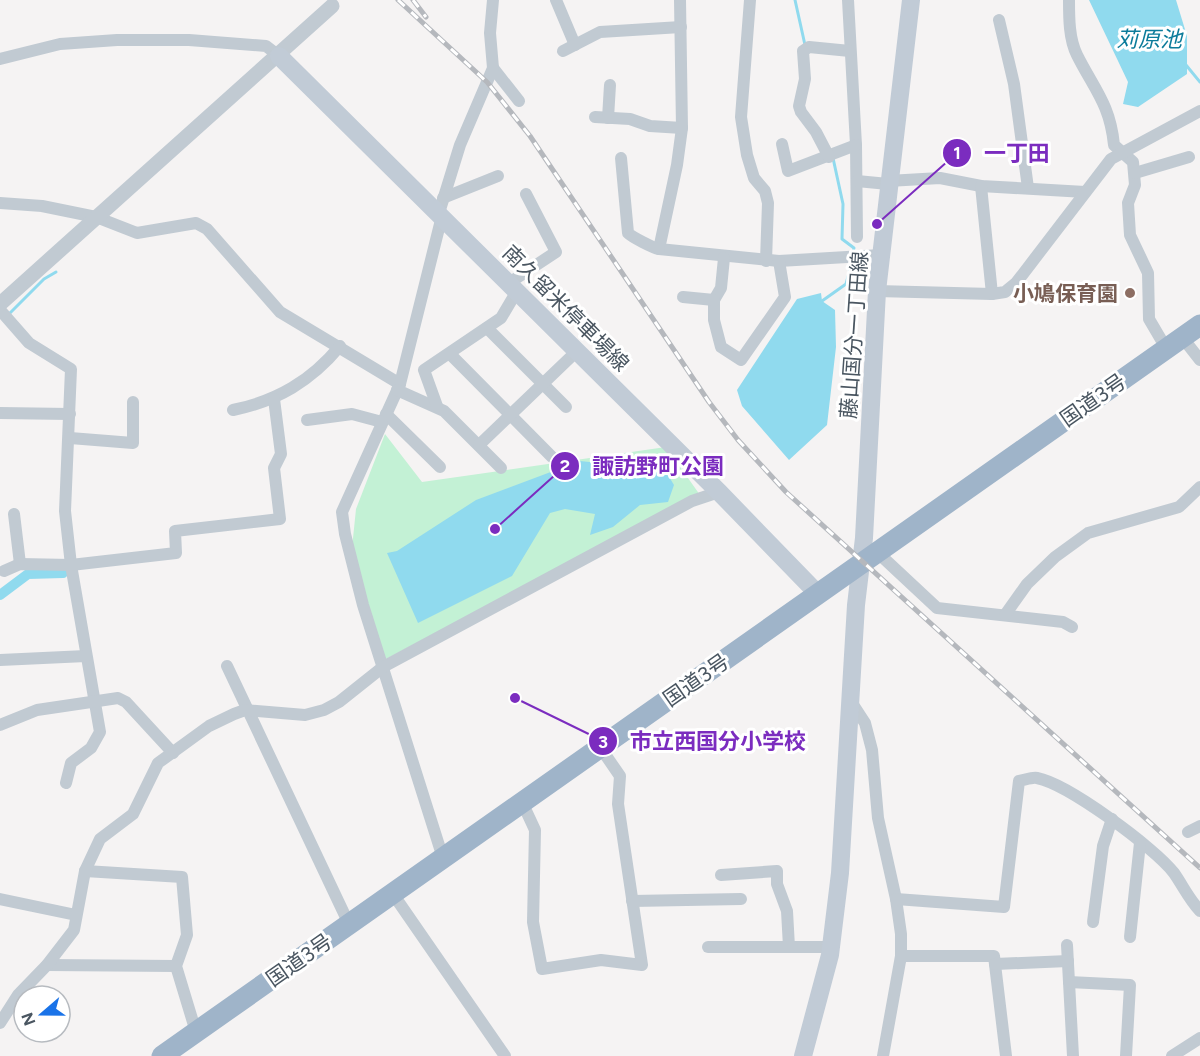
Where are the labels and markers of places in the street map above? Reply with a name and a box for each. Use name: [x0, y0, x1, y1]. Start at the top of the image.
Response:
callout: 一丁田: [942, 133, 1062, 173]
place label: 小鳩保育園: [1013, 281, 1118, 306]
marker: 小鳩保育園: [1123, 286, 1137, 300]
callout: 諏訪野町公園: [550, 446, 736, 486]
callout: 市立西国分小学校: [588, 721, 818, 761]

